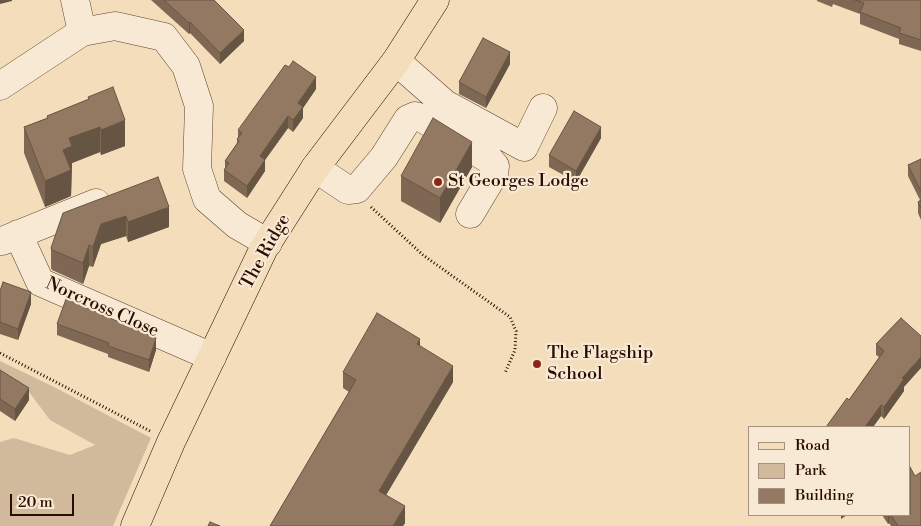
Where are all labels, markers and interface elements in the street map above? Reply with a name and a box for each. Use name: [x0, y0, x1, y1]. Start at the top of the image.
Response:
place label: St Georges Lodge: [448, 171, 589, 193]
marker: St Georges Lodge: [432, 176, 444, 188]
street label: The Ridge: [237, 211, 295, 293]
street label: Norcross Close: [42, 273, 162, 343]
place label: The Flagship School: [547, 343, 653, 386]
marker: The Flagship School: [531, 358, 543, 370]
legend: [748, 426, 911, 516]
text: Road: [795, 436, 830, 455]
text: Park: [795, 461, 826, 480]
scale bar: [12, 484, 76, 516]
text: Building: [795, 486, 854, 505]
text: 20 m: [18, 493, 53, 512]

